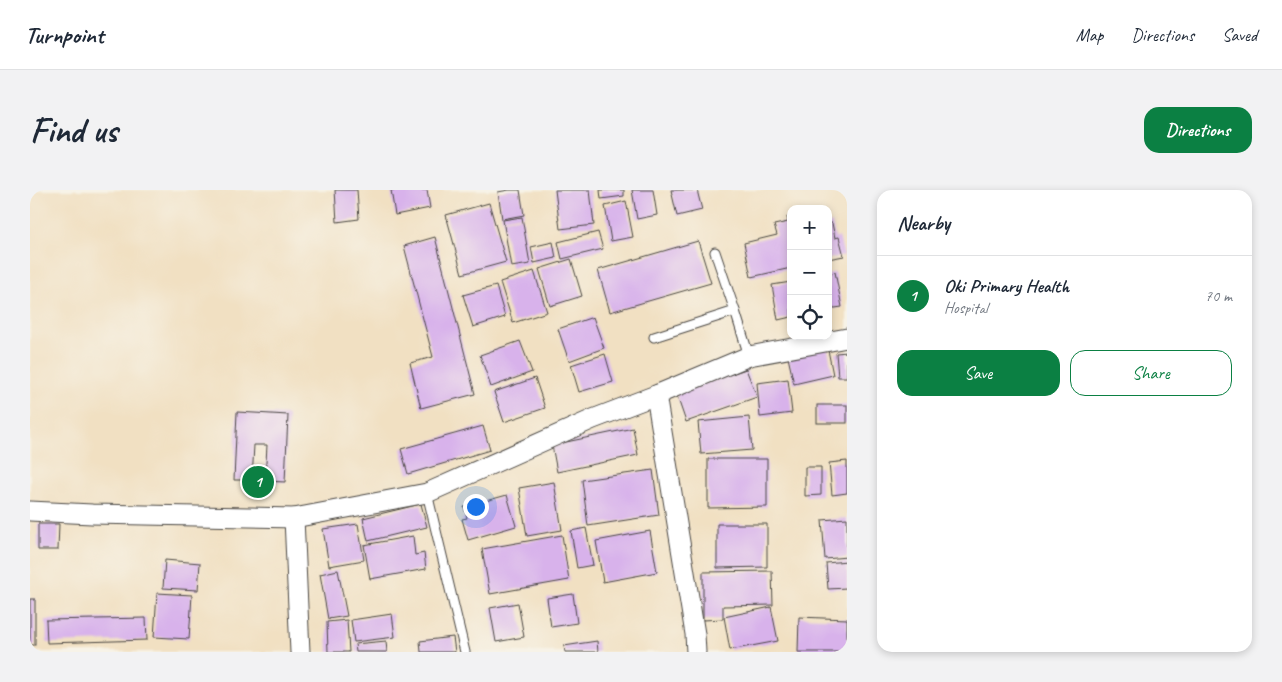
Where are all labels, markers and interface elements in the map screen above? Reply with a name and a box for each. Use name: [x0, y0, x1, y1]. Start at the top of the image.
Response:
text: Turnpoint: [25, 20, 104, 50]
text: Map: [1076, 24, 1103, 46]
text: Directions: [1131, 24, 1194, 46]
text: Saved: [1222, 24, 1257, 46]
button: Directions: [1144, 107, 1252, 153]
text: Find us: [30, 108, 117, 153]
map controls: [787, 205, 832, 340]
button: +: [787, 205, 832, 250]
text: Nearby: [897, 210, 950, 236]
button: −: [787, 250, 832, 295]
text: Oki Primary Health: [944, 274, 1069, 298]
text: 1: [909, 286, 917, 306]
text: 70 m: [1205, 286, 1232, 306]
button: locate: [787, 295, 832, 340]
text: Hospital: [944, 298, 988, 318]
button: Save: [897, 350, 1060, 396]
button: Share: [1070, 350, 1232, 396]
pin: 1: [242, 463, 274, 501]
your location: [463, 494, 489, 520]

